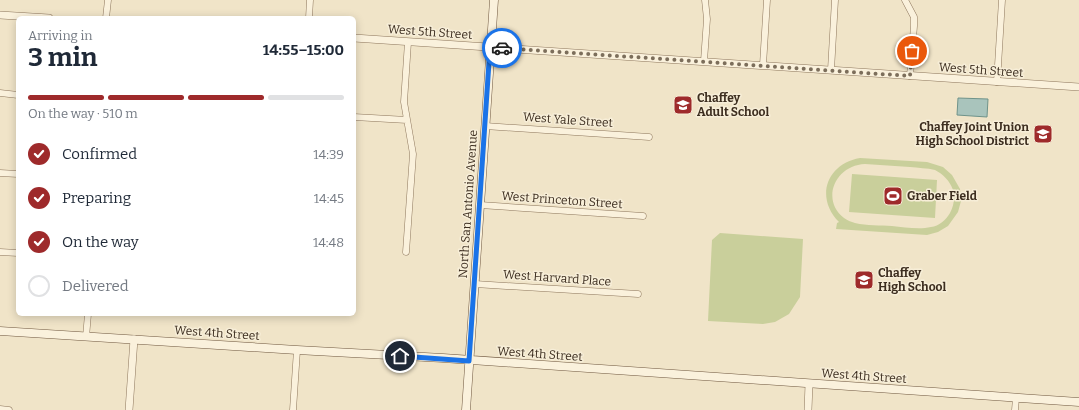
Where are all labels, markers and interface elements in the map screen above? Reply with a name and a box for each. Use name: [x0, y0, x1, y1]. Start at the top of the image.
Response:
street label: West 5th Street: [387, 22, 473, 42]
text: Arriving in: [28, 28, 93, 43]
courier: [482, 28, 522, 68]
pin: [895, 34, 929, 68]
icon: car: [491, 37, 513, 59]
icon: bag: [901, 40, 923, 62]
text: 14:55–15:00: [263, 41, 344, 59]
text: 3 min: [28, 42, 97, 73]
street label: West 5th Street: [938, 60, 1024, 80]
place label: Chaffey Adult School: [697, 91, 770, 119]
school or university icon: Chaffey Adult School: [672, 94, 694, 116]
text: On the way · 510 m: [28, 106, 138, 121]
street label: West Yale Street: [523, 110, 614, 130]
place label: Chaffey Joint Union High School District: [916, 120, 1029, 148]
school or university icon: Chaffey Joint Union High School District: [1032, 123, 1054, 145]
street label: North San Antonio Avenue: [456, 129, 480, 279]
icon: check: [28, 143, 50, 165]
text: Confirmed: [62, 145, 137, 163]
text: 14:39: [313, 147, 344, 162]
sports icon: Graber Field: [882, 185, 904, 207]
icon: check: [28, 187, 50, 209]
text: Preparing: [62, 189, 131, 207]
street label: West Princeton Street: [501, 189, 624, 211]
place label: Graber Field: [907, 189, 978, 203]
text: 14:45: [314, 191, 344, 206]
icon: check: [28, 231, 50, 253]
text: On the way: [62, 233, 139, 251]
text: 14:48: [313, 235, 344, 250]
place label: Chaffey High School: [878, 266, 947, 294]
street label: West Harvard Place: [502, 267, 612, 289]
school or university icon: Chaffey High School: [853, 269, 875, 291]
text: Delivered: [62, 277, 129, 295]
street label: West 4th Street: [174, 323, 261, 343]
pin: [383, 339, 417, 373]
street label: West 4th Street: [497, 344, 584, 364]
icon: home: [389, 345, 411, 367]
street label: West 4th Street: [821, 366, 908, 386]

